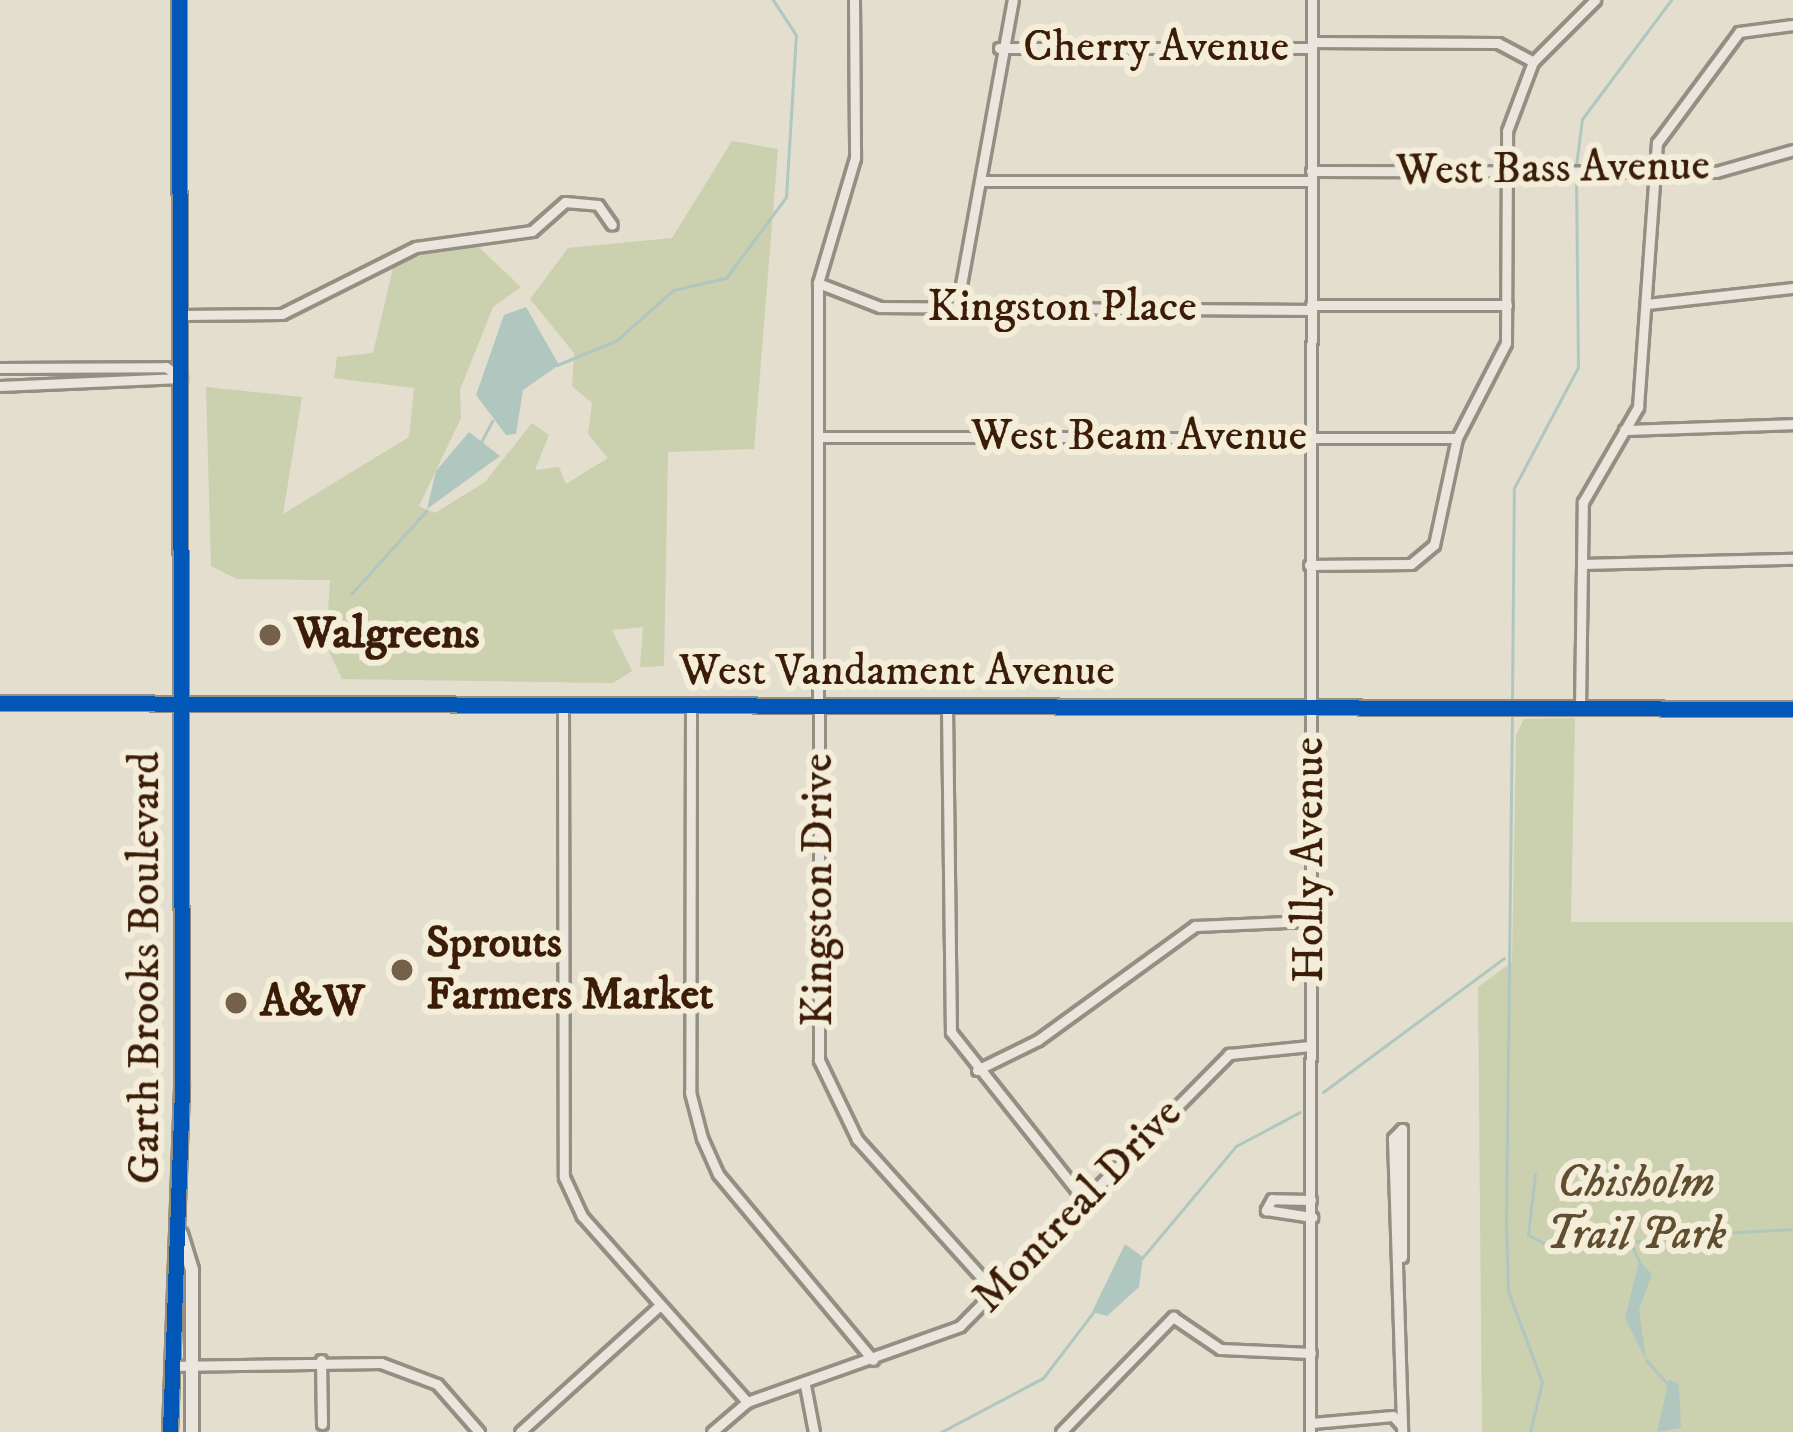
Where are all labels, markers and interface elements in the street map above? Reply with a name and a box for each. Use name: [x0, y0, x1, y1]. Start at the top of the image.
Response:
street label: Cherry Avenue: [1023, 21, 1289, 75]
street label: West Bass Avenue: [1396, 139, 1710, 199]
street label: Kingston Place: [927, 281, 1197, 335]
street label: West Beam Avenue: [971, 410, 1307, 464]
place label: Walgreens: [294, 608, 480, 662]
marker: Walgreens: [257, 622, 283, 648]
street label: West Vandament Avenue: [679, 645, 1115, 699]
street label: Holly Avenue: [1283, 737, 1337, 983]
street label: Garth Brooks Boulevard: [119, 752, 173, 1184]
street label: Kingston Drive: [792, 753, 846, 1027]
place label: Sprouts Farmers Market: [426, 917, 714, 1023]
marker: Sprouts Farmers Market: [389, 957, 415, 983]
place label: A&W: [260, 976, 364, 1030]
marker: A&W: [223, 990, 249, 1016]
street label: Montreal Drive: [962, 1087, 1194, 1325]
park label: Chisholm Trail Park: [1546, 1157, 1726, 1263]

